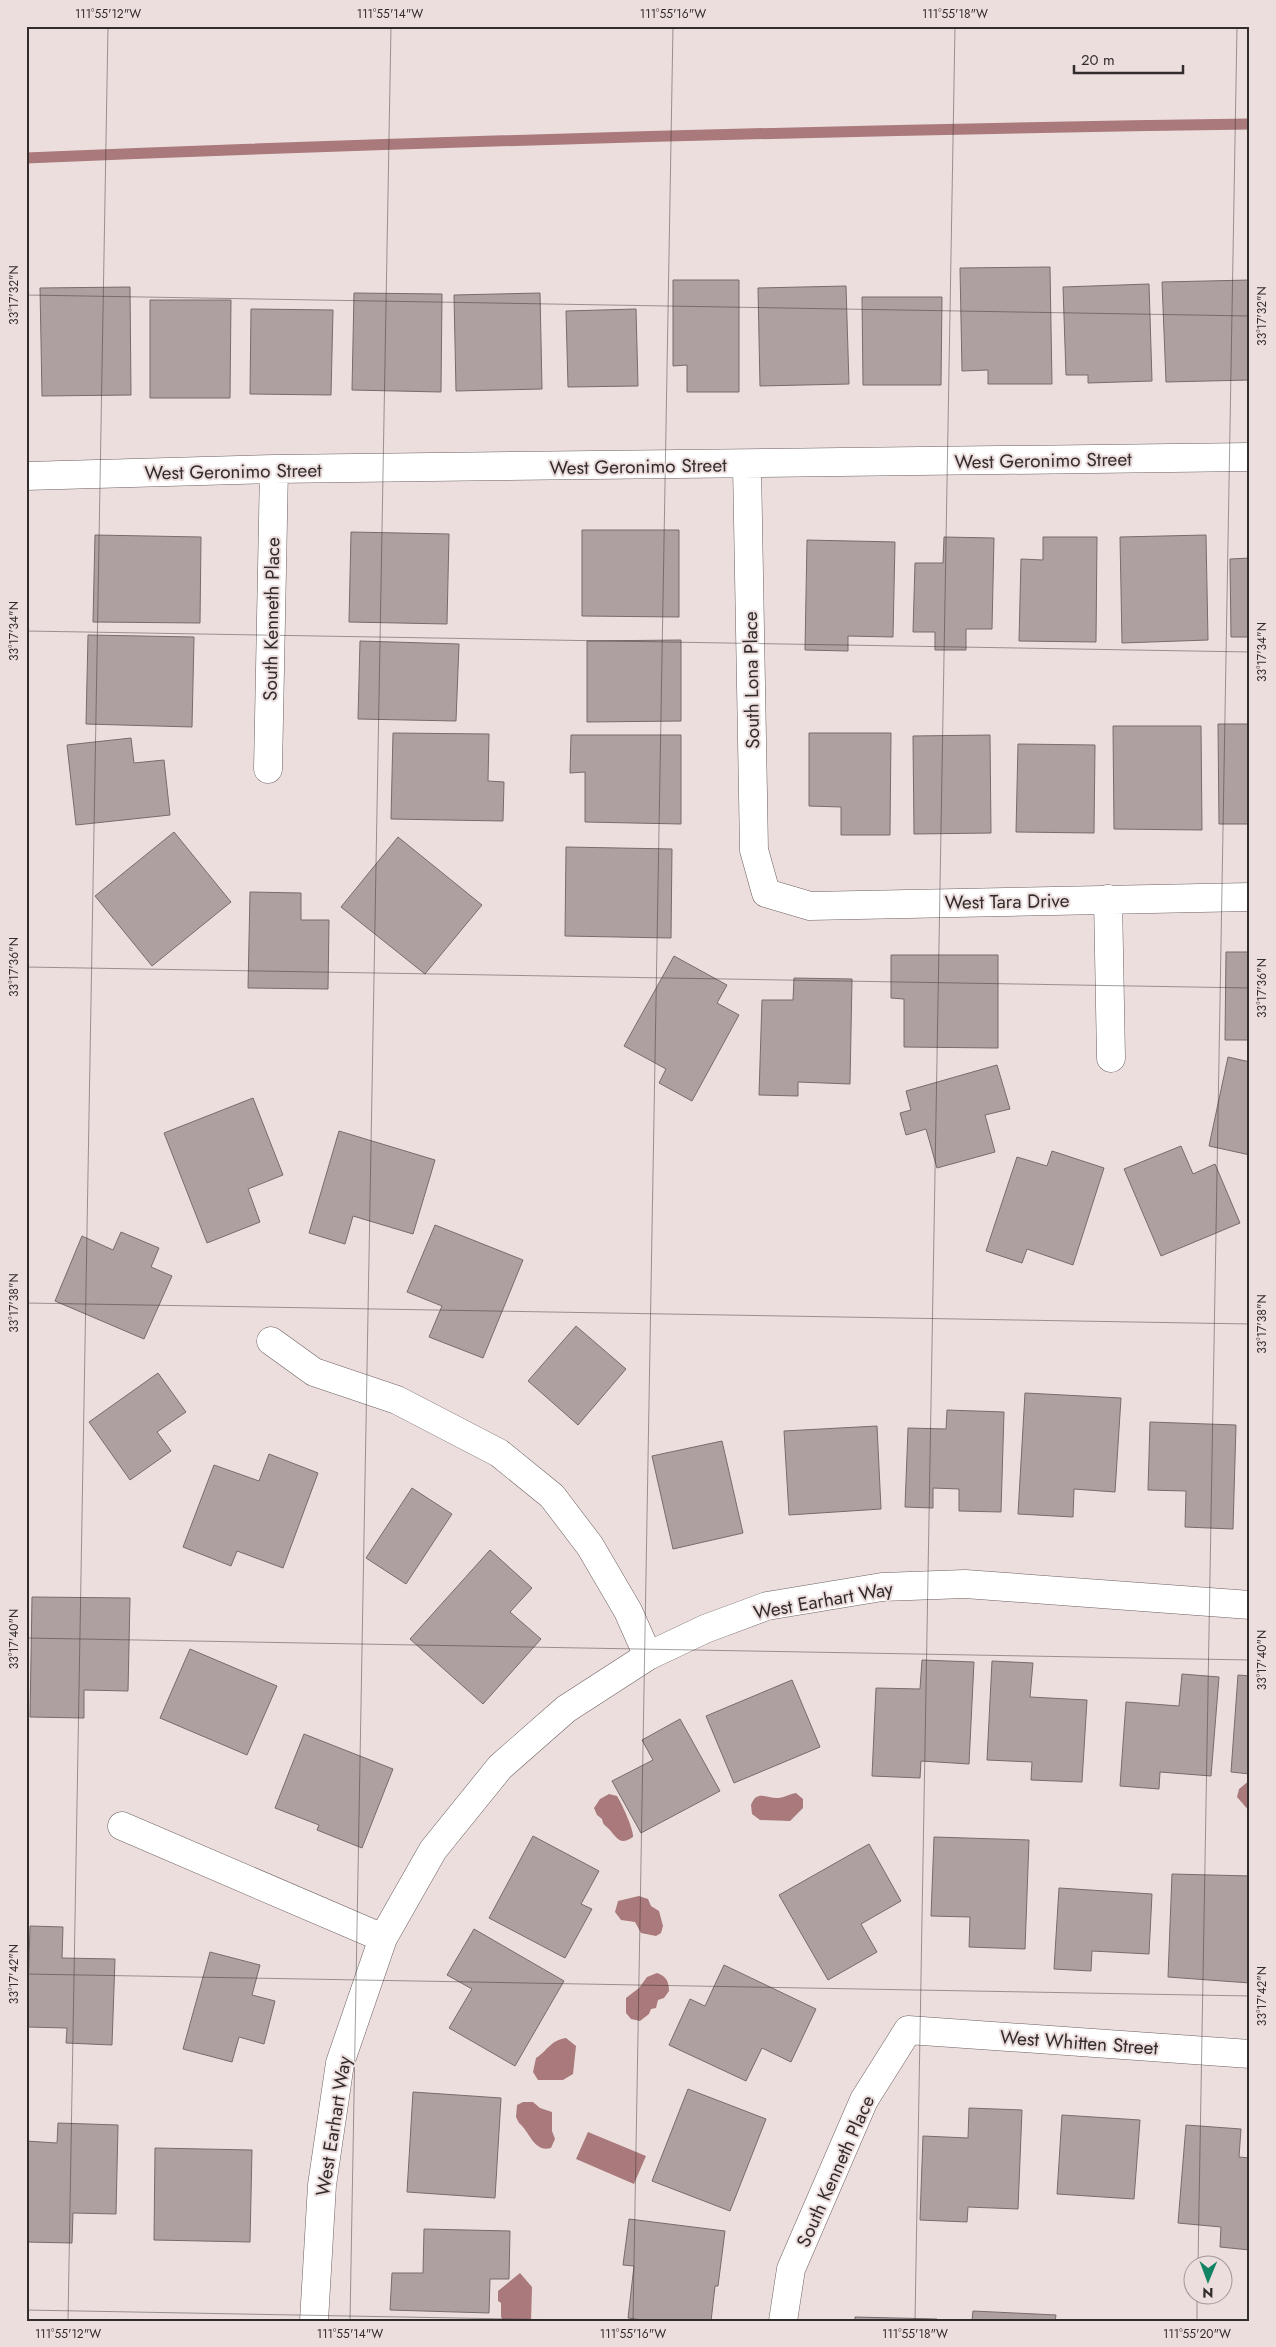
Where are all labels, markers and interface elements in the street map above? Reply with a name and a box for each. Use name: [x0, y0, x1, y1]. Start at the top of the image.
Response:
text: 111°55'12"W: [75, 5, 141, 23]
text: 111°55'14"W: [357, 5, 423, 23]
text: 111°55'16"W: [640, 5, 706, 23]
text: 111°55'18"W: [922, 5, 988, 23]
scale bar: [1074, 42, 1182, 74]
text: 20 m: [1081, 49, 1115, 71]
text: 33°17'32"N: [5, 265, 23, 325]
text: 33°17'32"N: [1253, 286, 1271, 346]
street label: West Geronimo Street: [954, 445, 1132, 476]
street label: West Geronimo Street: [549, 451, 727, 482]
street label: West Geronimo Street: [144, 456, 322, 487]
street label: South Kenneth Place: [257, 537, 286, 701]
text: 33°17'34"N: [5, 601, 23, 661]
street label: South Lona Place: [737, 611, 766, 749]
text: 33°17'34"N: [1253, 622, 1271, 682]
street label: West Tara Drive: [944, 887, 1070, 916]
text: 33°17'36"N: [5, 937, 23, 997]
text: 33°17'36"N: [1253, 958, 1271, 1018]
text: 33°17'38"N: [5, 1273, 23, 1333]
text: 33°17'38"N: [1253, 1294, 1271, 1354]
street label: West Earhart Way: [751, 1575, 896, 1626]
text: 33°17'40"N: [5, 1609, 23, 1669]
text: 33°17'40"N: [1253, 1630, 1271, 1690]
text: 33°17'42"N: [5, 1944, 23, 2004]
text: 33°17'42"N: [1253, 1966, 1271, 2026]
street label: West Whitten Street: [999, 2023, 1159, 2062]
street label: West Earhart Way: [309, 2054, 358, 2198]
street label: South Kenneth Place: [790, 2091, 881, 2251]
north arrow: [1184, 2254, 1234, 2304]
text: N: [1202, 2283, 1214, 2303]
text: 111°55'12"W: [35, 2325, 101, 2343]
text: 111°55'14"W: [317, 2325, 383, 2343]
text: 111°55'16"W: [600, 2325, 666, 2343]
text: 111°55'18"W: [882, 2325, 948, 2343]
text: 111°55'20"W: [1163, 2325, 1231, 2343]

